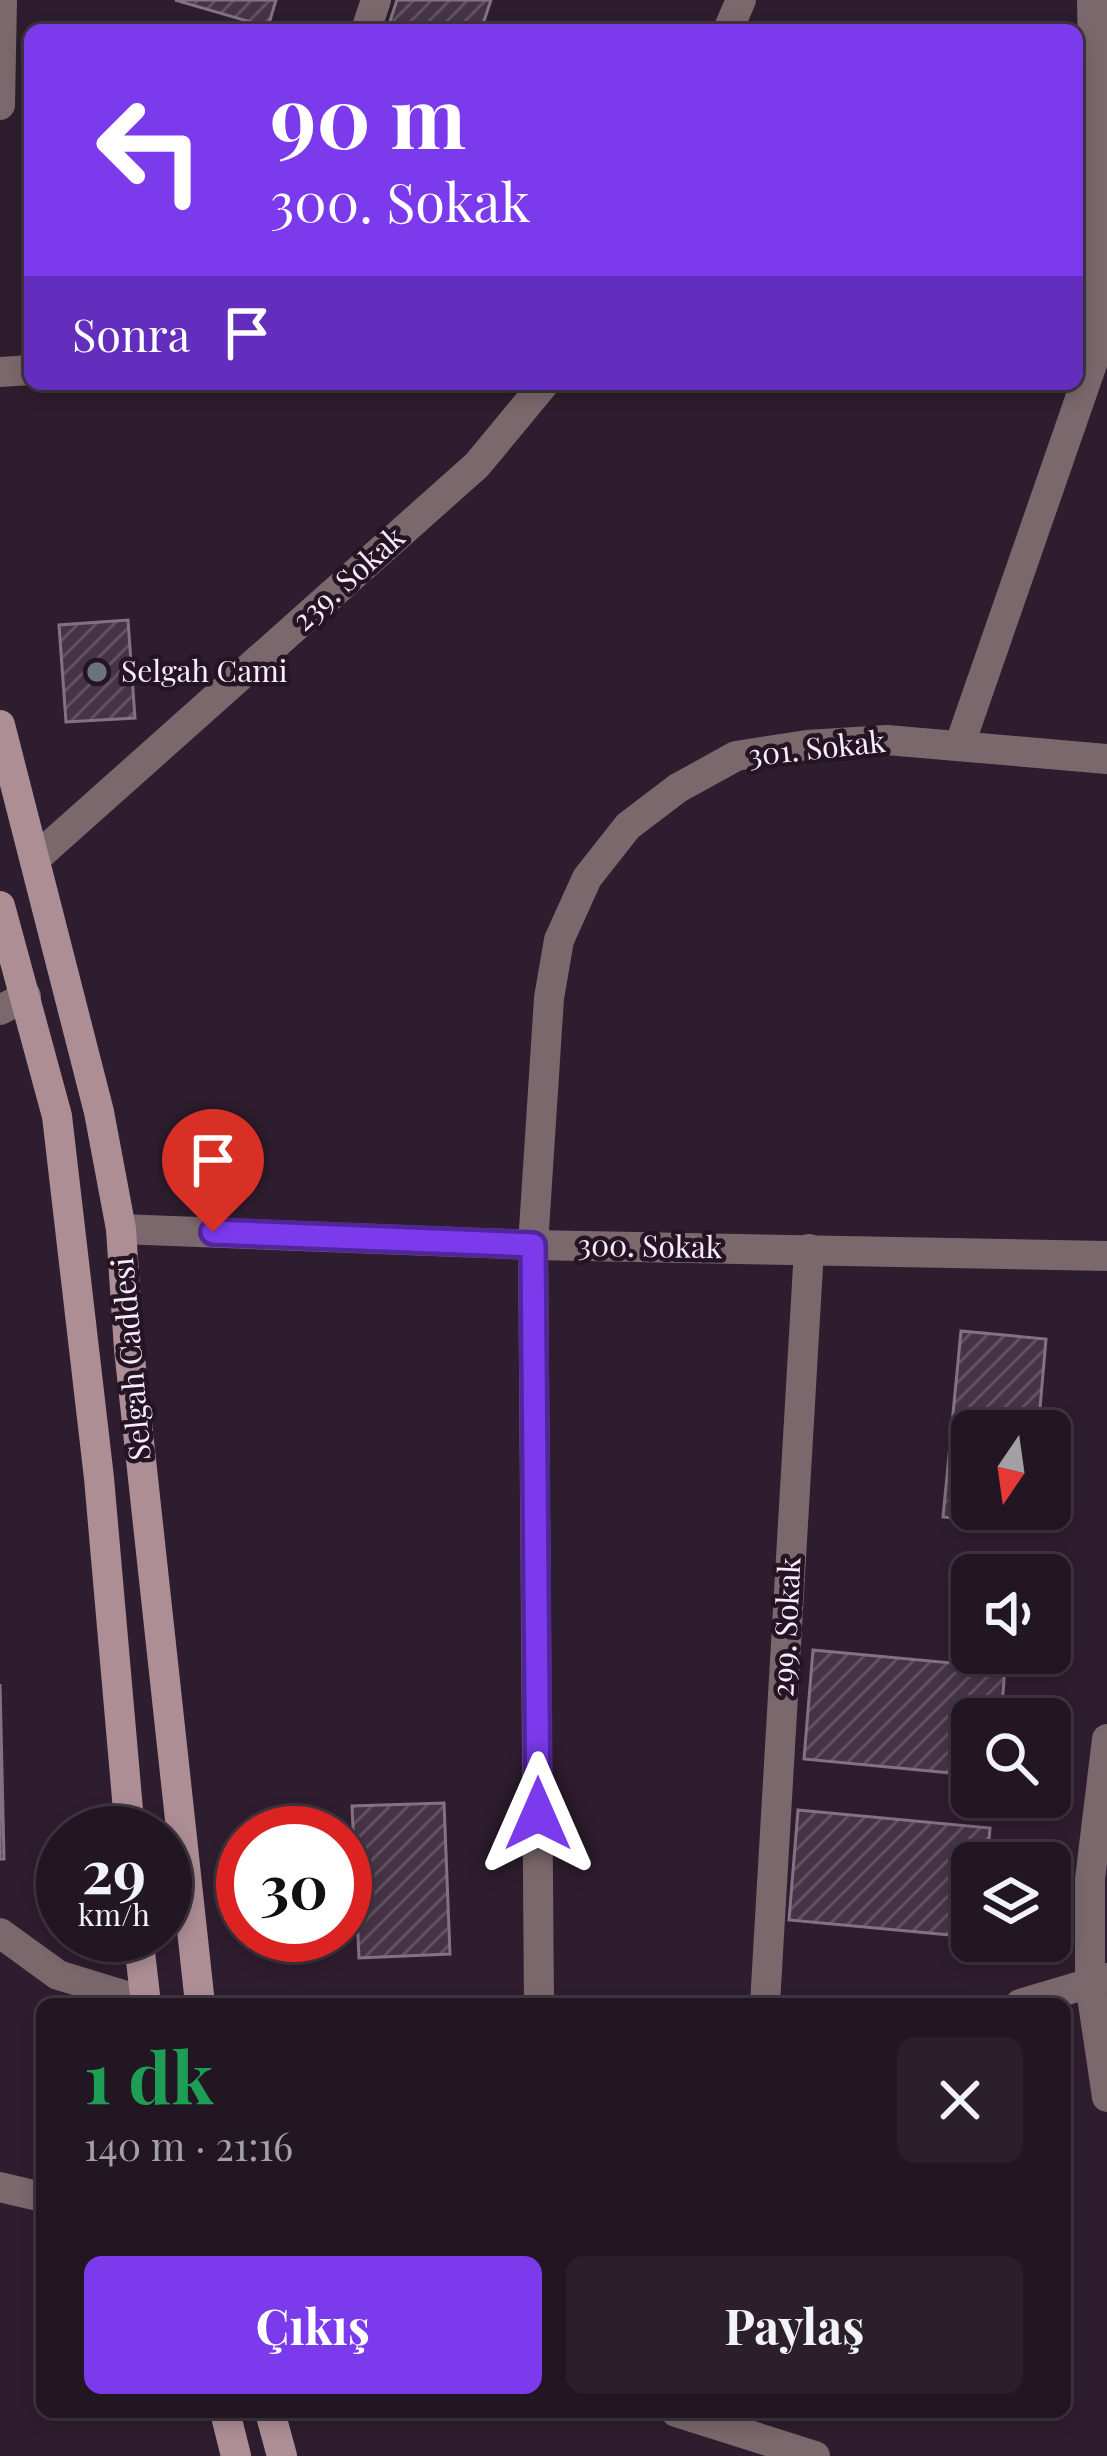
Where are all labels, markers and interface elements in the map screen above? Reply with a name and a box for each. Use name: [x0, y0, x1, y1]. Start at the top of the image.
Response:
text: 90 m: [270, 58, 466, 170]
icon: left: [72, 72, 228, 228]
text: 300. Sokak: [270, 165, 530, 237]
icon: arrive: [214, 300, 280, 366]
text: Sonra: [72, 303, 190, 363]
street label: 239. Sokak: [283, 516, 413, 639]
place label: Selgah Cami: [121, 650, 288, 690]
marker: Selgah Cami: [84, 659, 110, 685]
street label: 301. Sokak: [746, 720, 888, 774]
pin: [162, 1109, 264, 1232]
icon: arrive: [180, 1127, 246, 1193]
street label: 300. Sokak: [577, 1224, 723, 1266]
street label: Selgah Caddesi: [101, 1256, 159, 1462]
north arrow: [951, 1410, 1071, 1530]
map controls: [951, 1410, 1071, 1962]
button: sound: [951, 1554, 1071, 1674]
street label: 299. Sokak: [761, 1555, 809, 1698]
button: search: [951, 1698, 1071, 1818]
position arrow: [475, 1751, 601, 1877]
speed limit sign: 30: [216, 1806, 372, 1962]
text: 29: [82, 1829, 146, 1909]
button: layers: [951, 1842, 1071, 1962]
text: km/h: [78, 1894, 150, 1934]
text: 1 dk: [84, 2026, 214, 2122]
button: close: [897, 2037, 1023, 2163]
text: 140 m · 21:16: [84, 2119, 293, 2171]
button: Çıkış: [84, 2256, 542, 2394]
button: Paylaş: [566, 2256, 1023, 2394]

